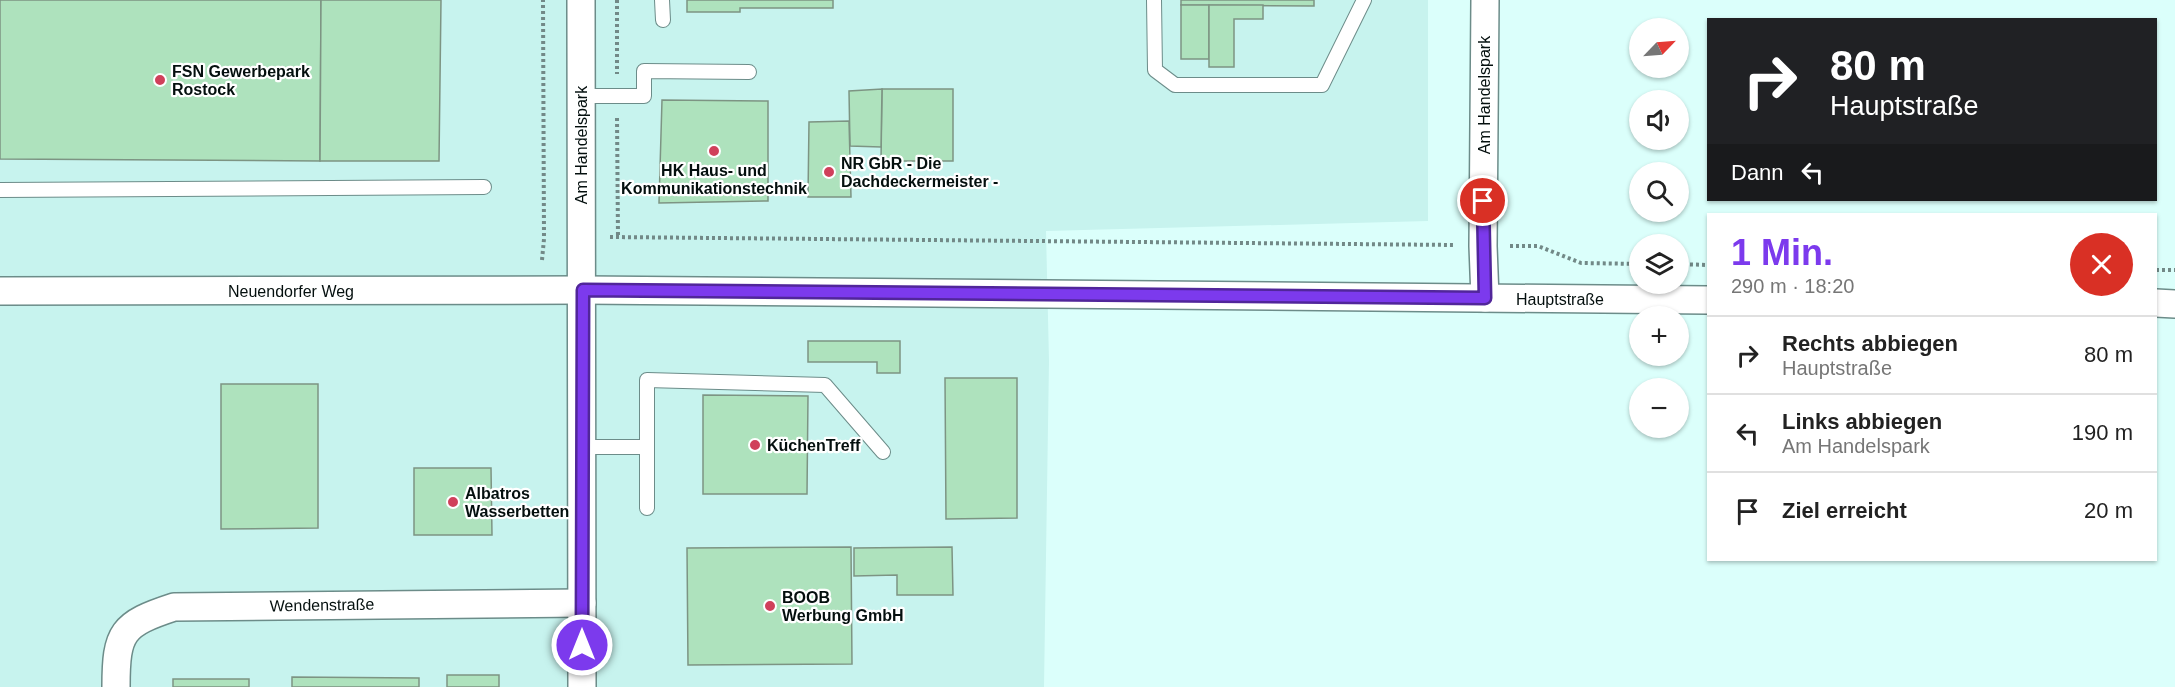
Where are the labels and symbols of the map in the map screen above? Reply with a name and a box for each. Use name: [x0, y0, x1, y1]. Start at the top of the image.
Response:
north arrow: [1629, 18, 1689, 78]
street label: Am Handelspark: [1476, 35, 1493, 154]
place label: FSN Gewerbepark Rostock: [172, 63, 310, 98]
marker: FSN Gewerbepark Rostock: [153, 73, 167, 87]
street label: Am Handelspark: [573, 85, 590, 204]
marker: HK Haus- und Kommunikationstechnik: [707, 144, 721, 158]
place label: NR GbR - Die Dachdeckermeister -: [841, 155, 998, 190]
place label: HK Haus- und Kommunikationstechnik: [621, 162, 807, 197]
marker: NR GbR - Die Dachdeckermeister -: [822, 165, 836, 179]
pin: [1457, 175, 1508, 226]
street label: Neuendorfer Weg: [228, 283, 354, 300]
street label: Hauptstraße: [1516, 291, 1604, 308]
place label: KüchenTreff: [767, 437, 861, 454]
marker: KüchenTreff: [748, 438, 762, 452]
place label: Albatros Wasserbetten: [465, 485, 569, 520]
marker: Albatros Wasserbetten: [446, 495, 460, 509]
place label: BOOB Werbung GmbH: [782, 589, 903, 624]
street label: Wendenstraße: [270, 596, 375, 614]
marker: BOOB Werbung GmbH: [763, 599, 777, 613]
position arrow: [550, 613, 614, 677]

